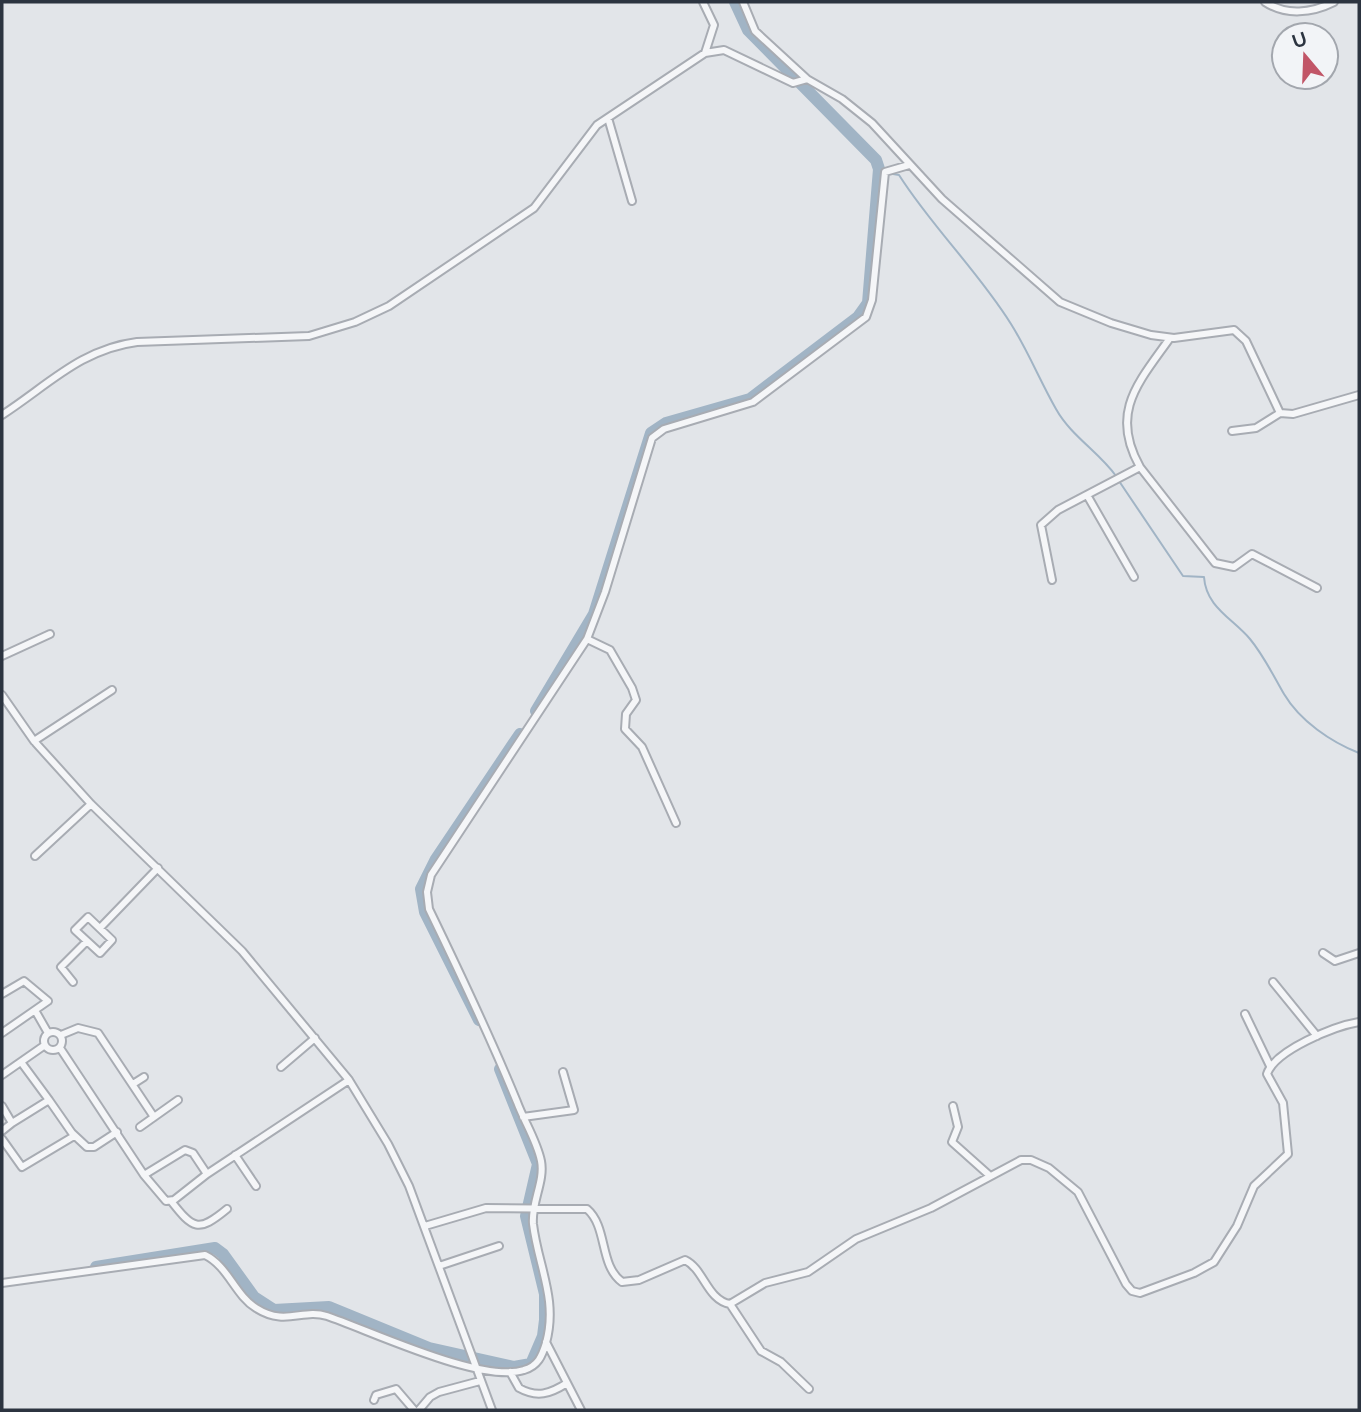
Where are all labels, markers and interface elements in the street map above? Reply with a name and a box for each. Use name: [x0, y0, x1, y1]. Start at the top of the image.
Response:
north arrow: [1270, 21, 1340, 91]
text: U: [1289, 27, 1310, 53]

